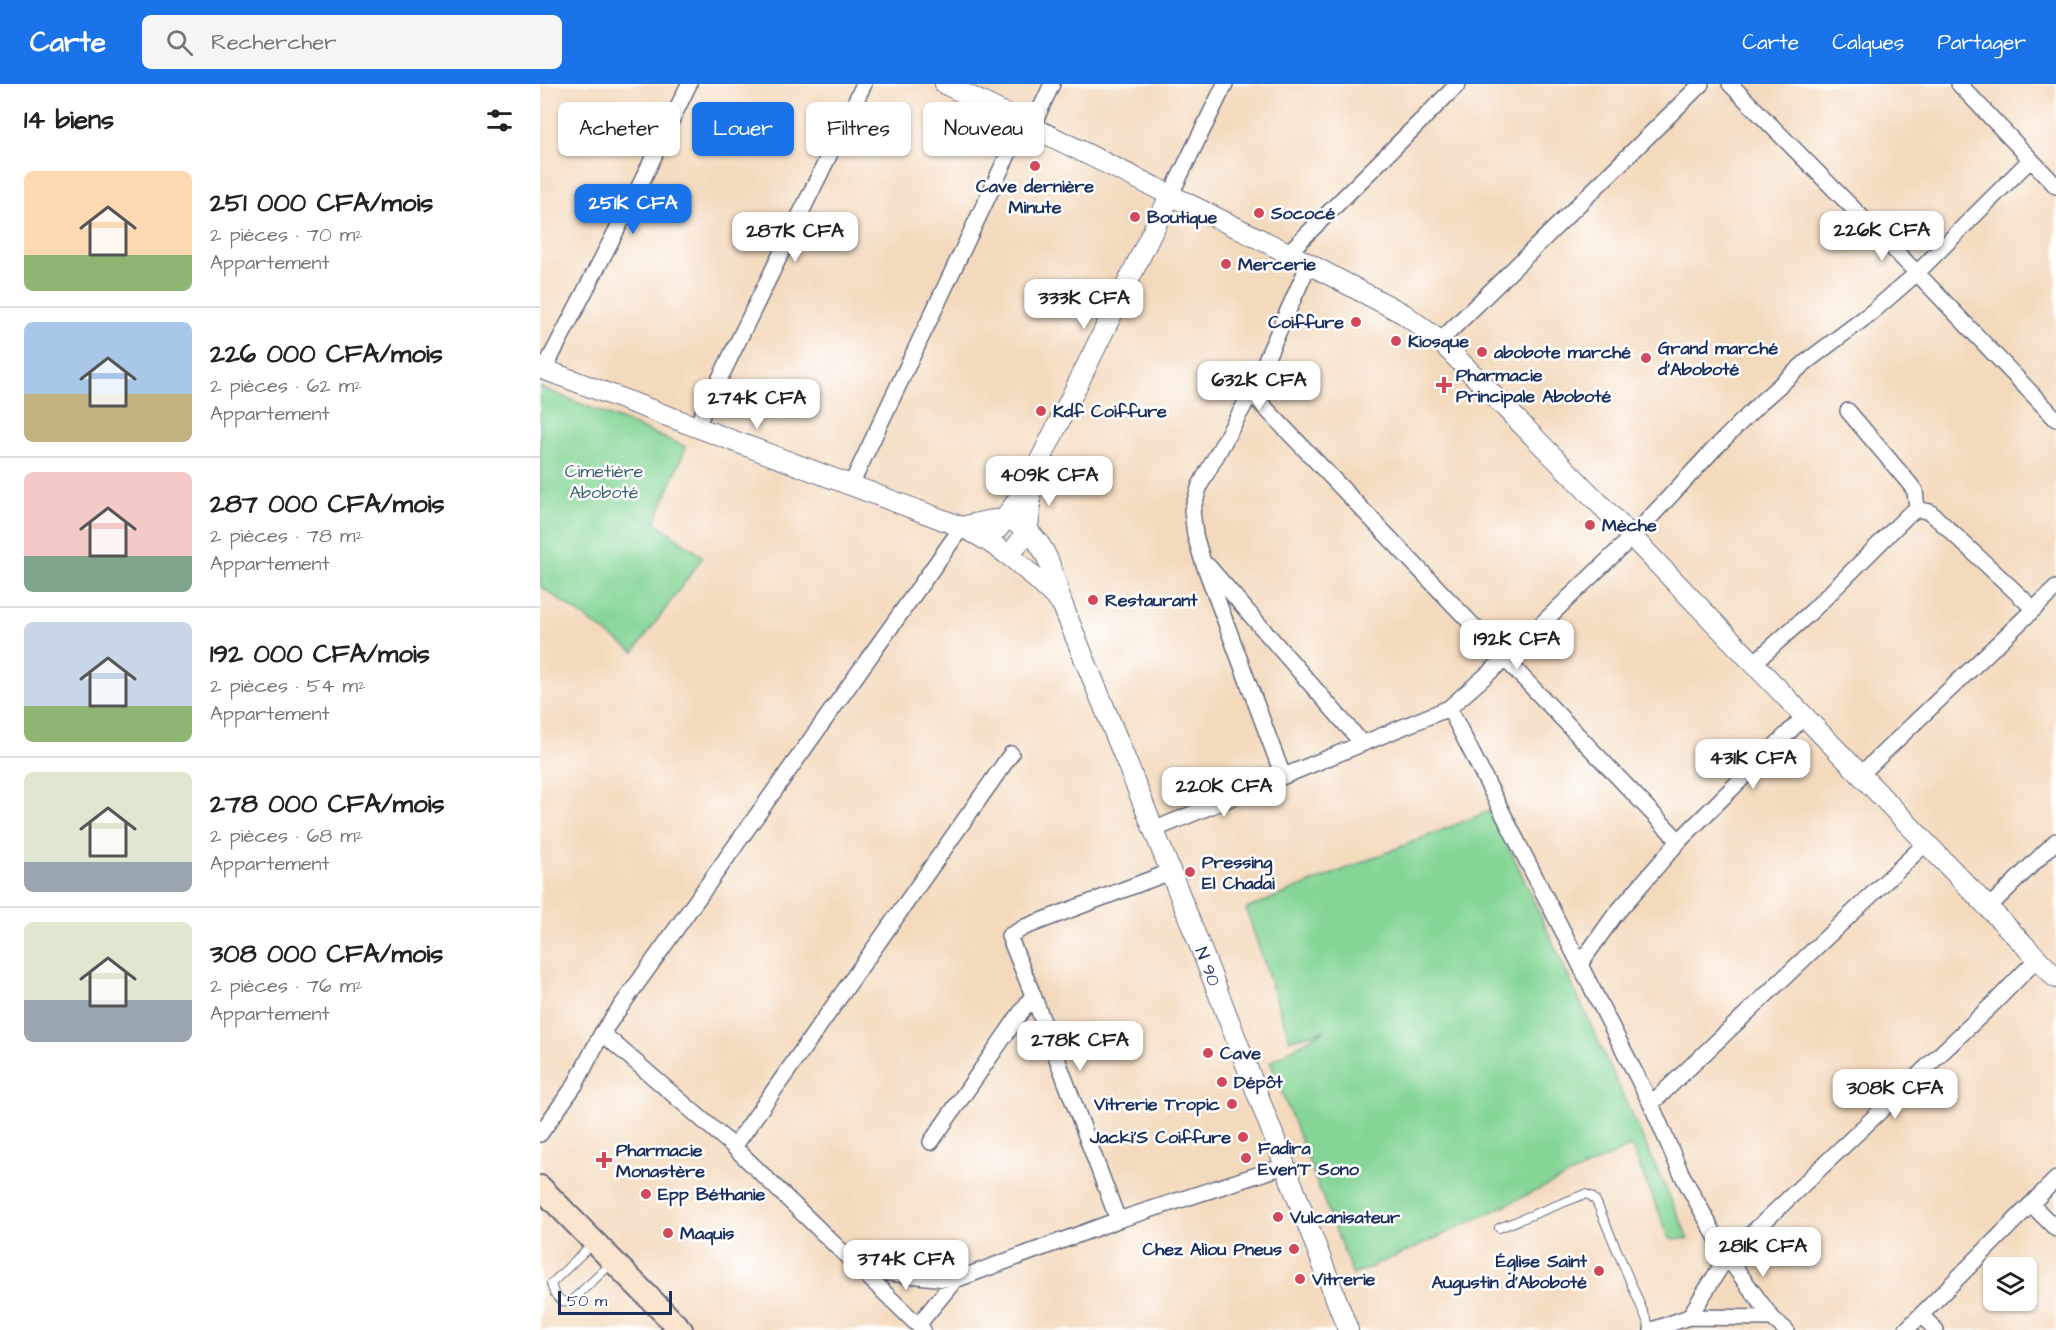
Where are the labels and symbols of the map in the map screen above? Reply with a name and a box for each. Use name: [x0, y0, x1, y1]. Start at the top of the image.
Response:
marker: Cave dernière Minute: [1028, 159, 1042, 173]
place label: Cave dernière Minute: [976, 174, 1094, 220]
pin: 251K CFA: [571, 184, 695, 235]
place label: Sococé: [1270, 201, 1336, 226]
place label: Boutique: [1147, 205, 1217, 230]
marker: Sococé: [1252, 206, 1266, 220]
marker: Boutique: [1128, 210, 1142, 224]
pin: 226K CFA: [1820, 211, 1944, 262]
pin: 287K CFA: [733, 212, 857, 263]
place label: Mercerie: [1238, 252, 1316, 277]
marker: Mercerie: [1219, 257, 1233, 271]
pin: 333K CFA: [1022, 279, 1146, 330]
place label: Coiffure: [1268, 310, 1344, 335]
marker: Coiffure: [1349, 315, 1363, 329]
place label: Kiosque: [1408, 329, 1469, 354]
marker: Kiosque: [1389, 334, 1403, 348]
place label: Grand marché d’Aboboté: [1657, 336, 1778, 382]
place label: abobote marché: [1493, 340, 1631, 365]
marker: abobote marché: [1475, 345, 1489, 359]
marker: Grand marché d’Aboboté: [1639, 351, 1653, 365]
pin: 632K CFA: [1197, 361, 1321, 412]
place label: Pharmacie Principale Aboboté: [1456, 363, 1611, 409]
marker: Pharmacie Principale Aboboté: [1437, 378, 1451, 392]
pin: 274K CFA: [695, 379, 819, 430]
place label: Kdf Coiffure: [1053, 399, 1167, 424]
marker: Kdf Coiffure: [1034, 404, 1048, 418]
pin: 409K CFA: [987, 456, 1111, 507]
park label: Cimetière Aboboté: [565, 459, 644, 505]
place label: Mèche: [1602, 513, 1657, 538]
marker: Mèche: [1583, 518, 1597, 532]
place label: Restaurant: [1105, 588, 1198, 613]
marker: Restaurant: [1086, 593, 1100, 607]
pin: 192K CFA: [1455, 620, 1579, 671]
pin: 431K CFA: [1691, 739, 1815, 790]
pin: 220K CFA: [1162, 767, 1286, 818]
place label: Pressing El Chadai: [1202, 850, 1275, 896]
marker: Pressing El Chadai: [1183, 865, 1197, 879]
street label: N 90: [1189, 943, 1227, 990]
pin: 278K CFA: [1018, 1021, 1142, 1072]
place label: Cave: [1220, 1041, 1261, 1066]
marker: Cave: [1201, 1046, 1215, 1060]
pin: 308K CFA: [1833, 1069, 1957, 1120]
place label: Dépôt: [1234, 1070, 1284, 1095]
marker: Dépôt: [1215, 1075, 1229, 1089]
place label: Vitrerie Tropic: [1093, 1092, 1221, 1117]
marker: Vitrerie Tropic: [1225, 1097, 1239, 1111]
place label: Jacki'S Coiffure: [1089, 1125, 1231, 1150]
marker: Jacki'S Coiffure: [1236, 1130, 1250, 1144]
place label: Fadira Even'T Sono: [1258, 1136, 1360, 1182]
place label: Pharmacie Monastère: [616, 1138, 705, 1184]
marker: Fadira Even'T Sono: [1239, 1151, 1253, 1165]
marker: Pharmacie Monastère: [597, 1153, 611, 1167]
place label: Epp Béthanie: [658, 1182, 766, 1207]
marker: Epp Béthanie: [639, 1187, 653, 1201]
place label: Vulcanisateur: [1289, 1205, 1400, 1230]
marker: Vulcanisateur: [1271, 1210, 1285, 1224]
place label: Maquis: [680, 1221, 734, 1246]
marker: Maquis: [661, 1226, 675, 1240]
pin: 281K CFA: [1701, 1227, 1825, 1278]
place label: Chez Aliou Pneus: [1143, 1237, 1282, 1262]
pin: 374K CFA: [844, 1240, 968, 1291]
marker: Chez Aliou Pneus: [1287, 1242, 1301, 1256]
place label: Église Saint Augustin d’Aboboté: [1432, 1249, 1588, 1296]
marker: Église Saint Augustin d’Aboboté: [1592, 1264, 1606, 1278]
place label: Vitrerie: [1311, 1267, 1376, 1292]
marker: Vitrerie: [1293, 1272, 1307, 1286]
scale bar: [558, 1288, 672, 1316]

